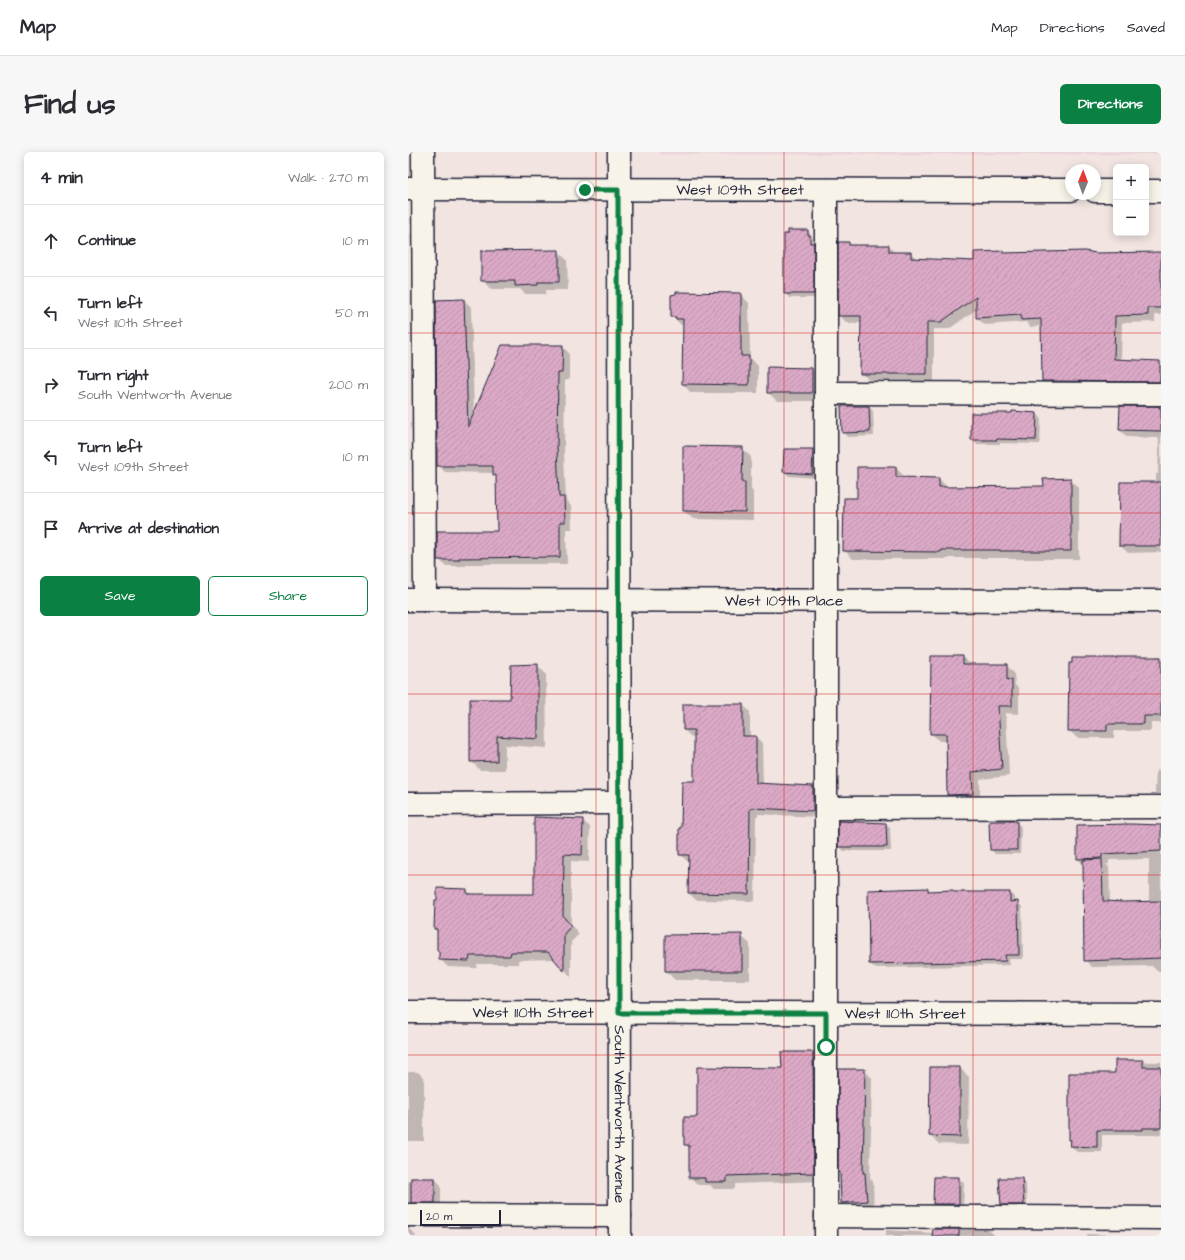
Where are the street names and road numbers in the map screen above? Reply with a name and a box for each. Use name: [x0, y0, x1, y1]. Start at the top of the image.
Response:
street label: West 109th Street: [676, 179, 804, 201]
street label: West 109th Place: [725, 590, 843, 612]
street label: West 110th Street: [472, 1002, 594, 1023]
street label: West 110th Street: [844, 1003, 966, 1024]
street label: South Wentworth Avenue: [609, 1025, 630, 1203]

